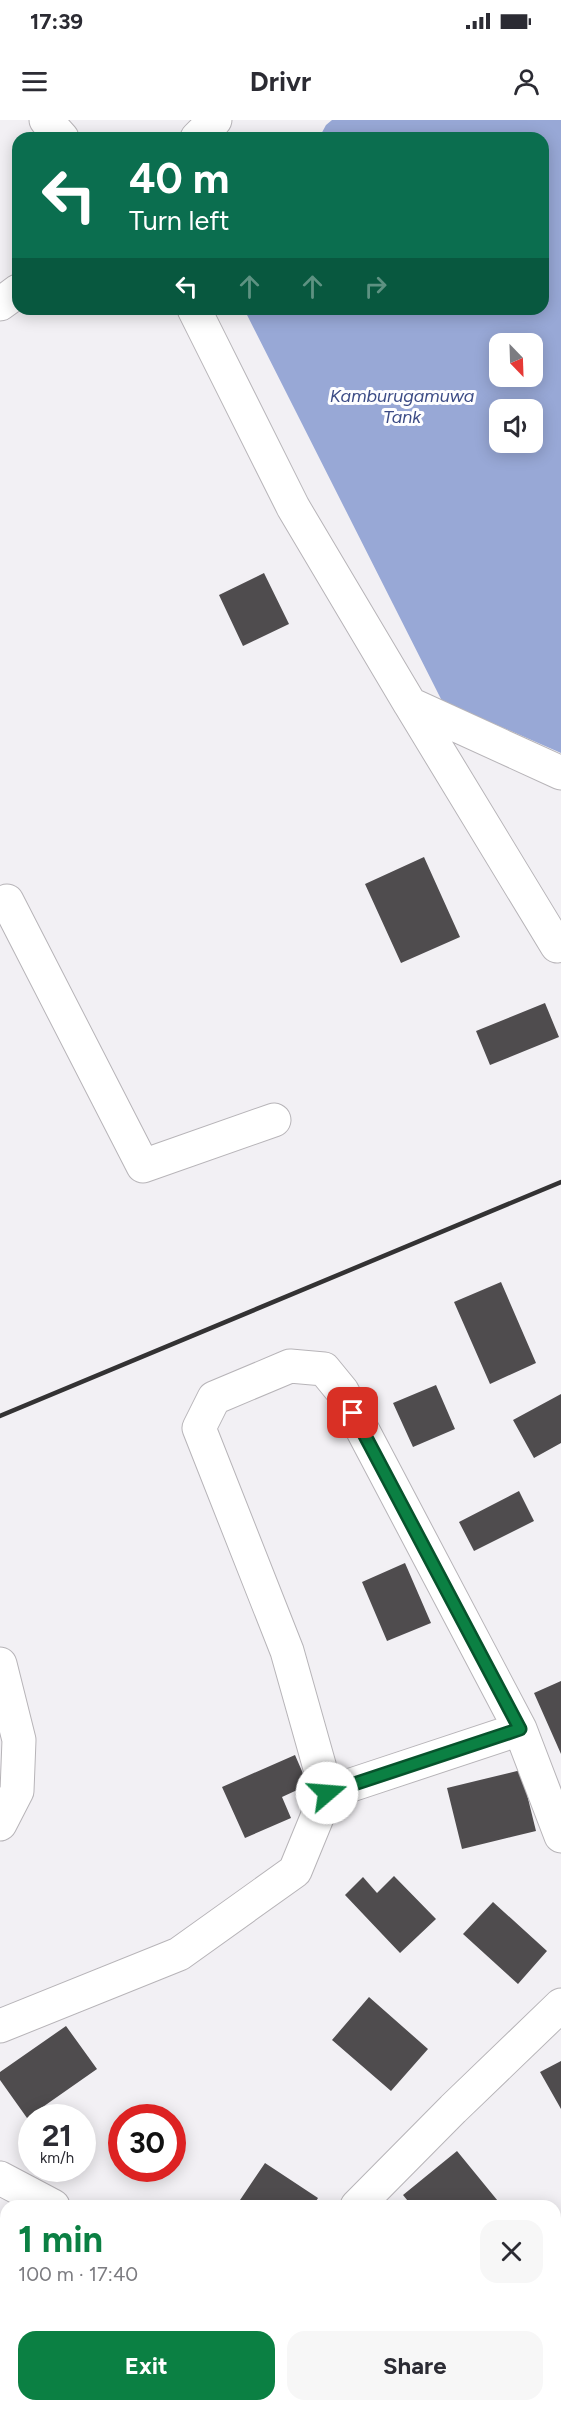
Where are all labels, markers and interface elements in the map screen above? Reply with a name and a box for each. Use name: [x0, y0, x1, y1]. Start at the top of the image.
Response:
text: 17:39: [30, 8, 83, 35]
icon: menu: [18, 65, 51, 98]
text: Drivr: [250, 65, 311, 98]
icon: person: [510, 65, 543, 98]
text: 40 m: [129, 153, 229, 204]
icon: left: [30, 156, 108, 234]
text: Turn left: [129, 204, 229, 237]
icon: left: [170, 270, 203, 303]
icon: ahead: [233, 270, 266, 303]
icon: ahead: [296, 270, 329, 303]
icon: right: [359, 270, 392, 303]
north arrow: [489, 333, 543, 387]
map controls: [489, 333, 543, 453]
water label: Kamburugamuwa Tank: [330, 385, 475, 428]
button: sound: [489, 399, 543, 453]
pin: [327, 1387, 378, 1438]
icon: arrive: [336, 1396, 369, 1429]
position arrow: [295, 1761, 359, 1825]
speed limit sign: 30: [108, 2104, 186, 2182]
text: 21: [42, 2117, 72, 2154]
text: km/h: [40, 2149, 74, 2167]
text: 1 min: [18, 2218, 103, 2261]
button: close: [480, 2220, 543, 2283]
text: 100 m · 17:40: [18, 2262, 138, 2286]
button: Exit: [18, 2331, 275, 2400]
button: Share: [287, 2331, 543, 2400]

